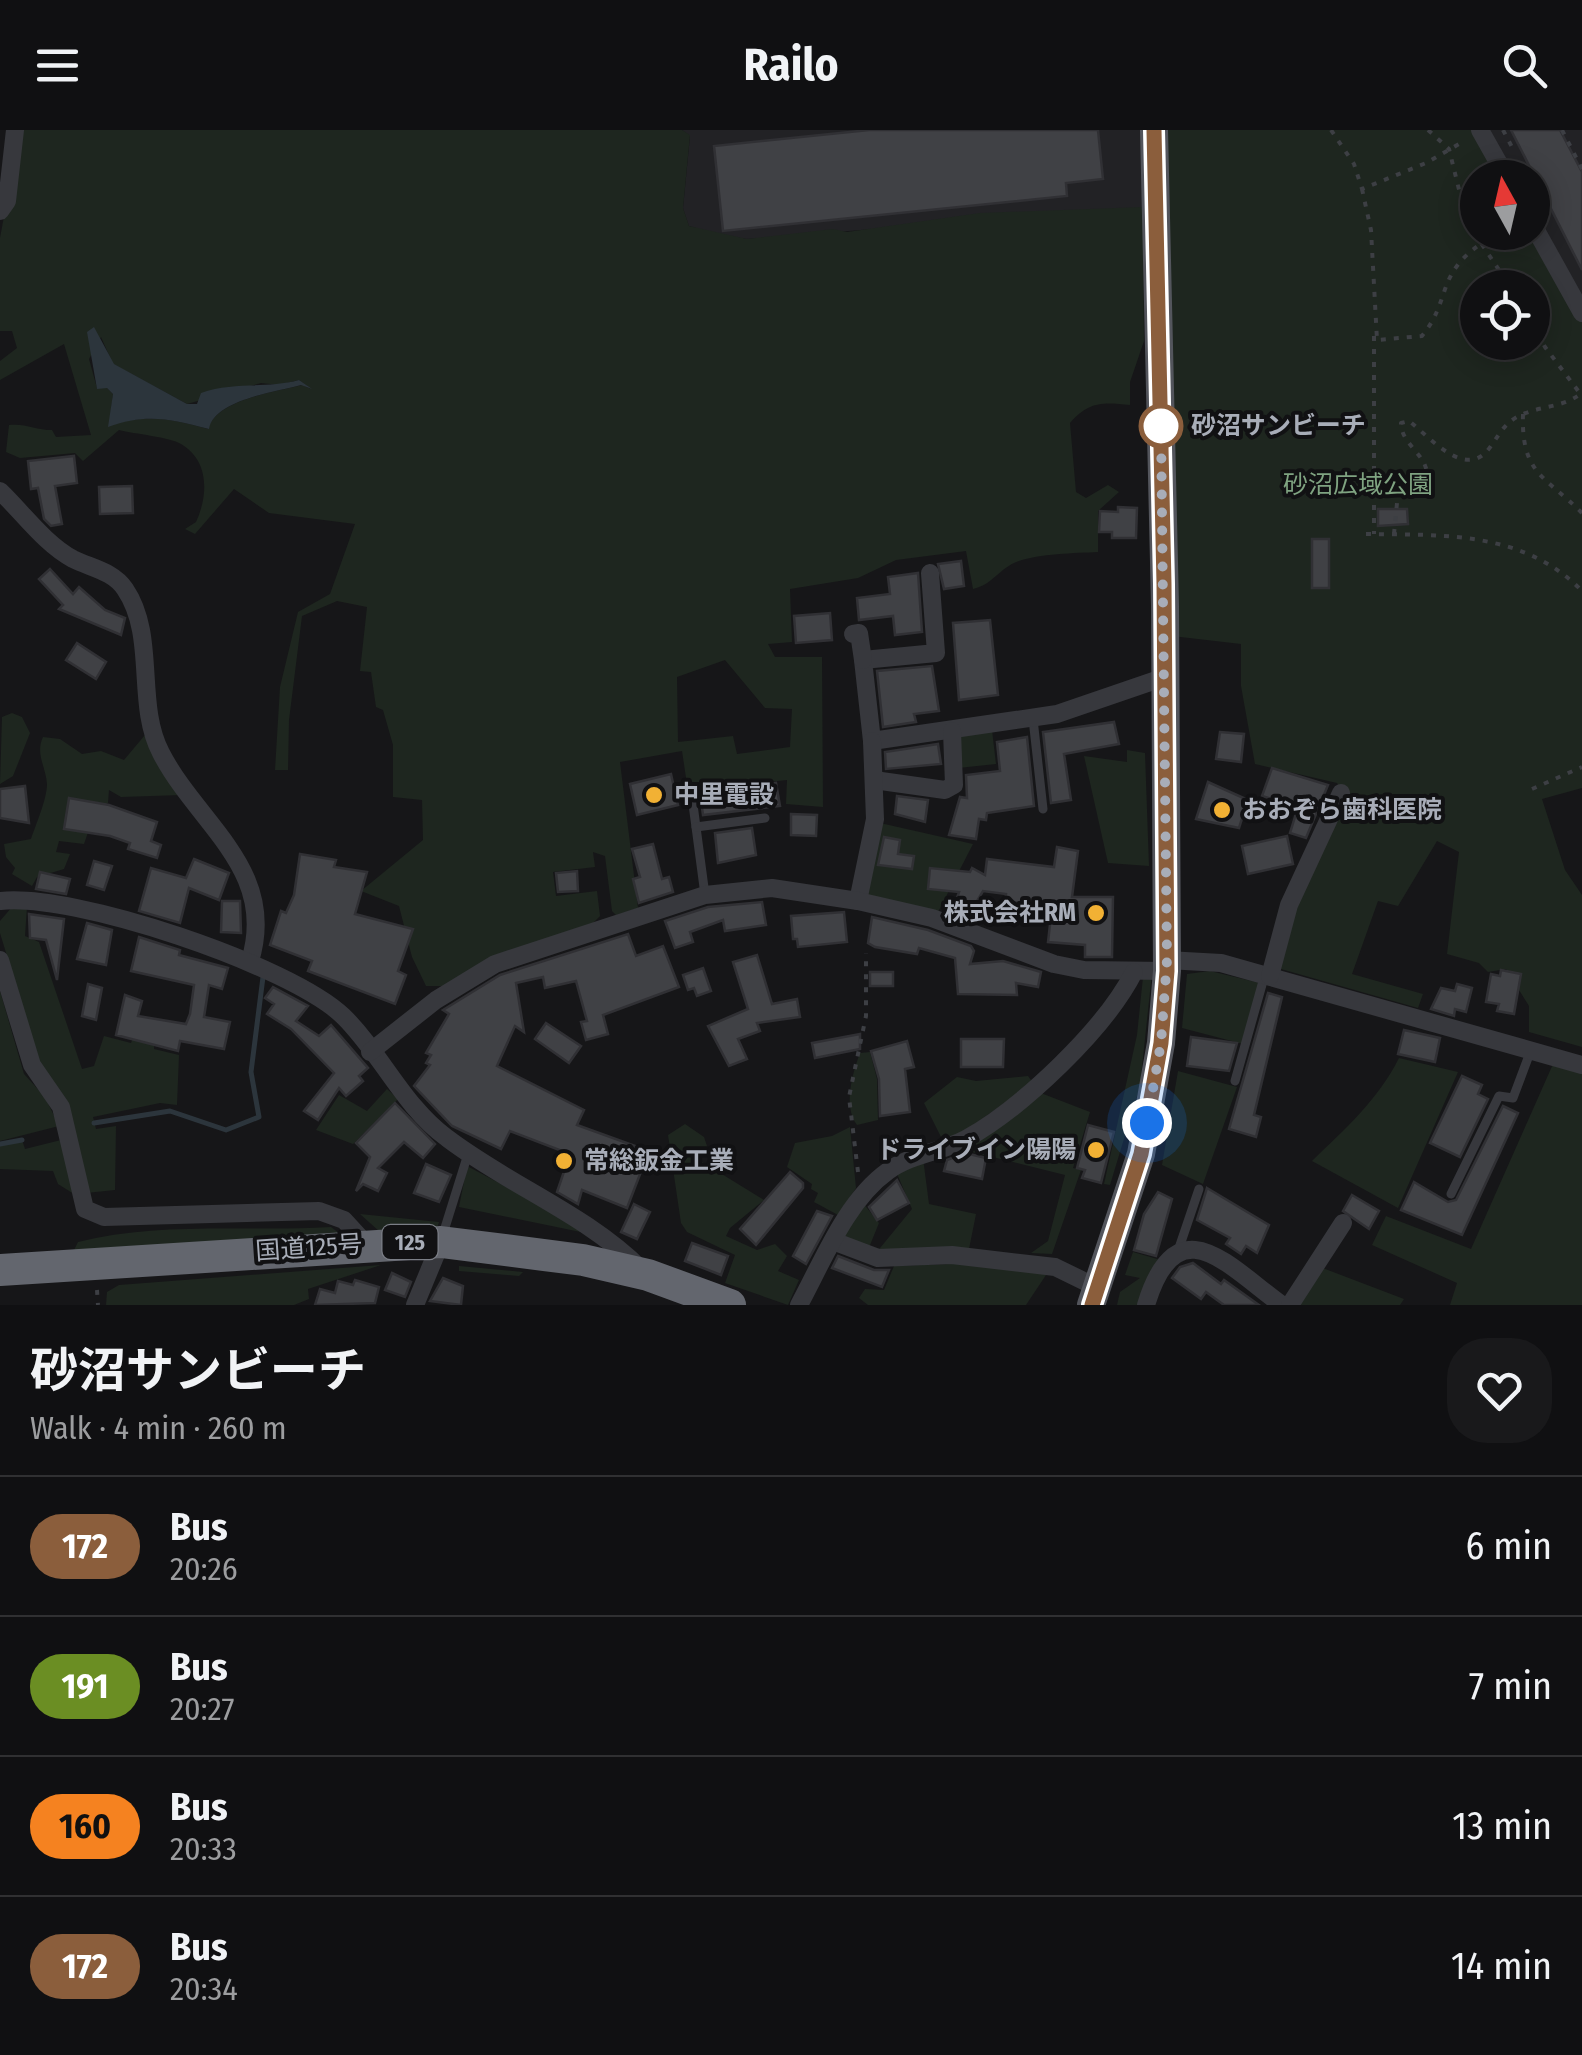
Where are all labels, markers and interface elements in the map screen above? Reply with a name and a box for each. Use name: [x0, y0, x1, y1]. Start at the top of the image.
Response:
icon: menu: [30, 38, 85, 93]
text: Railo: [744, 38, 838, 92]
icon: search: [1497, 38, 1552, 93]
north arrow: [1460, 160, 1550, 250]
map controls: [1460, 160, 1550, 360]
button: locate: [1460, 270, 1550, 360]
marker: 砂沼サンビーチ: [1140, 405, 1182, 447]
place label: 砂沼サンビーチ: [1191, 411, 1366, 441]
park label: 砂沼広域公園: [1283, 470, 1433, 500]
place label: 中里電設: [674, 780, 774, 810]
marker: 中里電設: [643, 784, 665, 806]
place label: おおぞら歯科医院: [1242, 795, 1442, 825]
marker: おおぞら歯科医院: [1211, 799, 1233, 821]
place label: 株式会社RM: [944, 898, 1076, 928]
marker: 株式会社RM: [1085, 902, 1107, 924]
your location: [1122, 1098, 1172, 1148]
place label: ドライブイン陽陽: [876, 1135, 1076, 1165]
marker: ドライブイン陽陽: [1085, 1139, 1107, 1161]
place label: 常総鈑金工業: [584, 1146, 734, 1176]
marker: 常総鈑金工業: [553, 1150, 575, 1172]
road number: 125: [382, 1225, 438, 1259]
street label: 国道125号: [254, 1229, 364, 1267]
button: heart: [1447, 1338, 1552, 1443]
text: 砂沼サンビーチ: [30, 1342, 366, 1400]
text: Walk · 4 min · 260 m: [30, 1409, 287, 1447]
text: Bus: [170, 1504, 228, 1550]
text: 6 min: [1465, 1523, 1552, 1569]
text: 172: [62, 1525, 108, 1567]
text: 20:26: [170, 1550, 238, 1588]
text: Bus: [170, 1644, 228, 1690]
text: 7 min: [1469, 1663, 1552, 1709]
text: 191: [61, 1665, 109, 1707]
text: 20:27: [170, 1690, 234, 1728]
text: Bus: [170, 1784, 228, 1830]
text: 13 min: [1452, 1803, 1552, 1849]
text: 160: [59, 1805, 111, 1847]
text: 20:33: [170, 1830, 237, 1868]
text: Bus: [170, 1924, 228, 1970]
text: 14 min: [1451, 1943, 1552, 1989]
text: 172: [62, 1945, 108, 1987]
text: 20:34: [170, 1970, 238, 2008]

